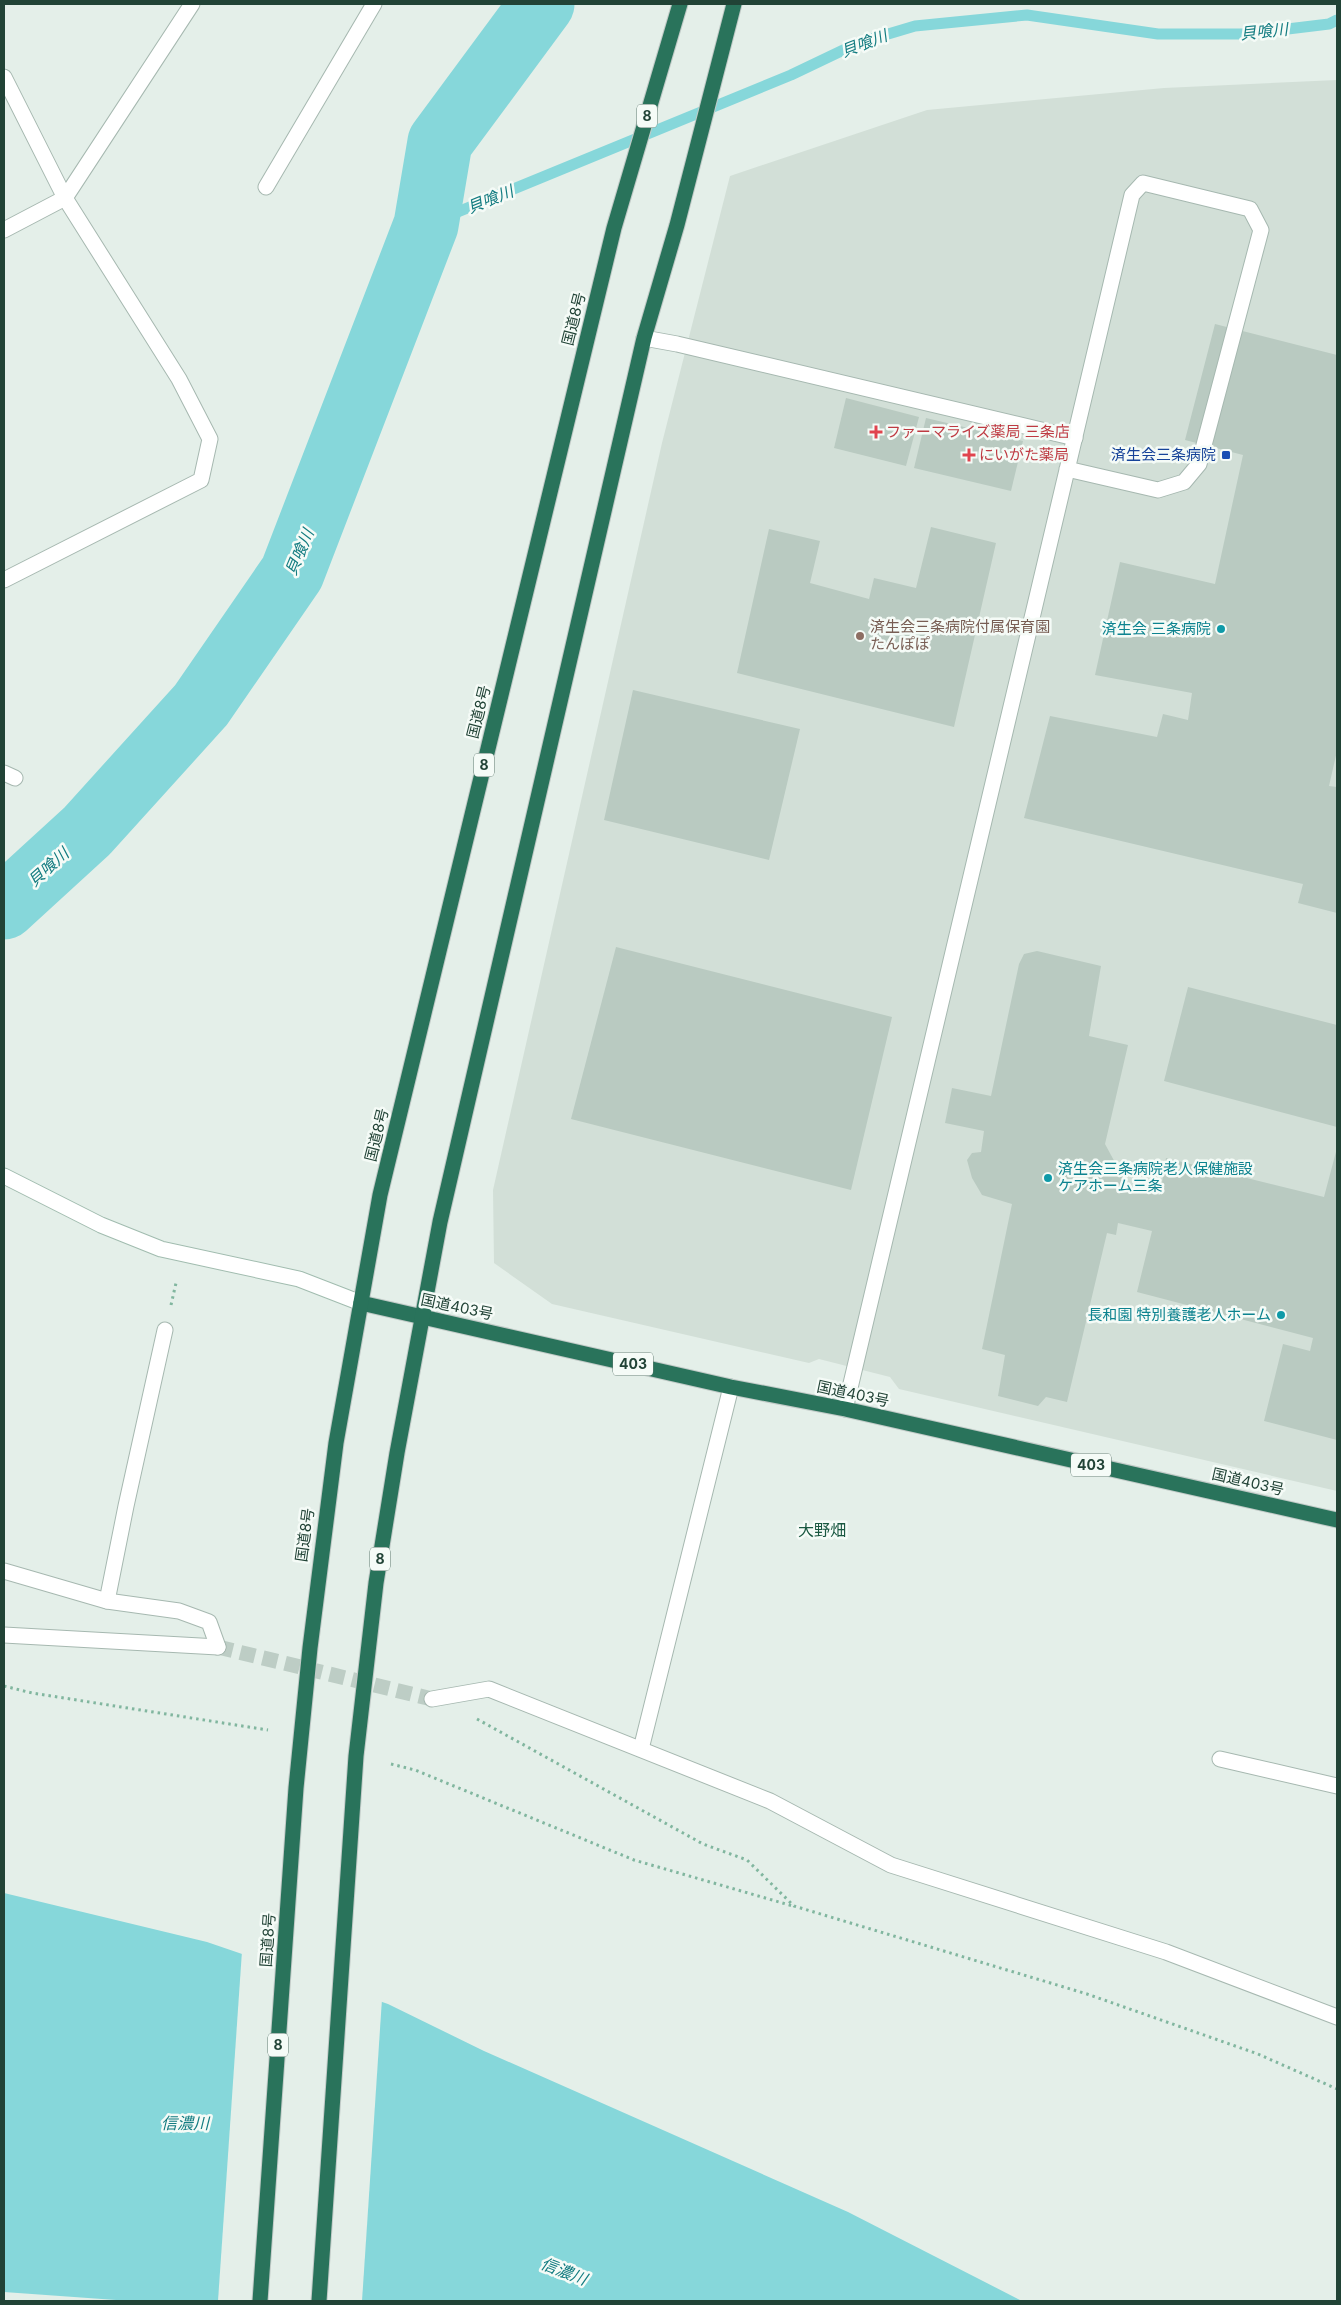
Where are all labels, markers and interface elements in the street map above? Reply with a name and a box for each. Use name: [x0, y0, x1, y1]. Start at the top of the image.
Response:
water label: 貝喰川: [1239, 18, 1291, 43]
water label: 貝喰川: [838, 24, 892, 61]
road number: 8: [637, 104, 657, 128]
water label: 貝喰川: [464, 180, 518, 217]
street label: 国道8号: [558, 290, 589, 348]
place label: ファーマライズ薬局 三条店: [886, 422, 1070, 441]
marker: ファーマライズ薬局 三条店: [870, 426, 882, 438]
place label: にいがた薬局: [979, 445, 1069, 464]
place label: 済生会三条病院: [1111, 445, 1216, 464]
marker: にいがた薬局: [963, 449, 975, 461]
marker: 済生会三条病院: [1220, 449, 1232, 461]
water label: 貝喰川: [280, 524, 318, 578]
place label: 済生会三条病院付属保育園 たんぽぽ: [870, 617, 1050, 653]
place label: 済生会 三条病院: [1102, 619, 1211, 638]
marker: 済生会 三条病院: [1215, 623, 1227, 635]
marker: 済生会三条病院付属保育園 たんぽぽ: [854, 630, 866, 642]
street label: 国道8号: [463, 683, 494, 741]
road number: 8: [474, 754, 494, 776]
water label: 貝喰川: [23, 842, 74, 890]
street label: 国道8号: [361, 1106, 392, 1164]
place label: 済生会三条病院老人保健施設 ケアホーム三条: [1058, 1159, 1253, 1195]
marker: 済生会三条病院老人保健施設 ケアホーム三条: [1042, 1172, 1054, 1184]
street label: 国道403号: [419, 1290, 495, 1323]
place label: 長和園 特別養護老人ホーム: [1087, 1305, 1271, 1324]
marker: 長和園 特別養護老人ホーム: [1275, 1309, 1287, 1321]
road number: 403: [613, 1352, 653, 1376]
street label: 国道403号: [815, 1377, 891, 1410]
road number: 403: [1071, 1454, 1111, 1476]
street label: 国道403号: [1210, 1464, 1286, 1499]
street label: 国道8号: [291, 1507, 318, 1563]
district label: 大野畑: [798, 1520, 846, 1540]
road number: 8: [370, 1548, 390, 1570]
street label: 国道8号: [256, 1912, 279, 1968]
road number: 8: [268, 2034, 288, 2056]
water label: 信濃川: [161, 2113, 211, 2133]
water label: 信濃川: [538, 2253, 592, 2290]

